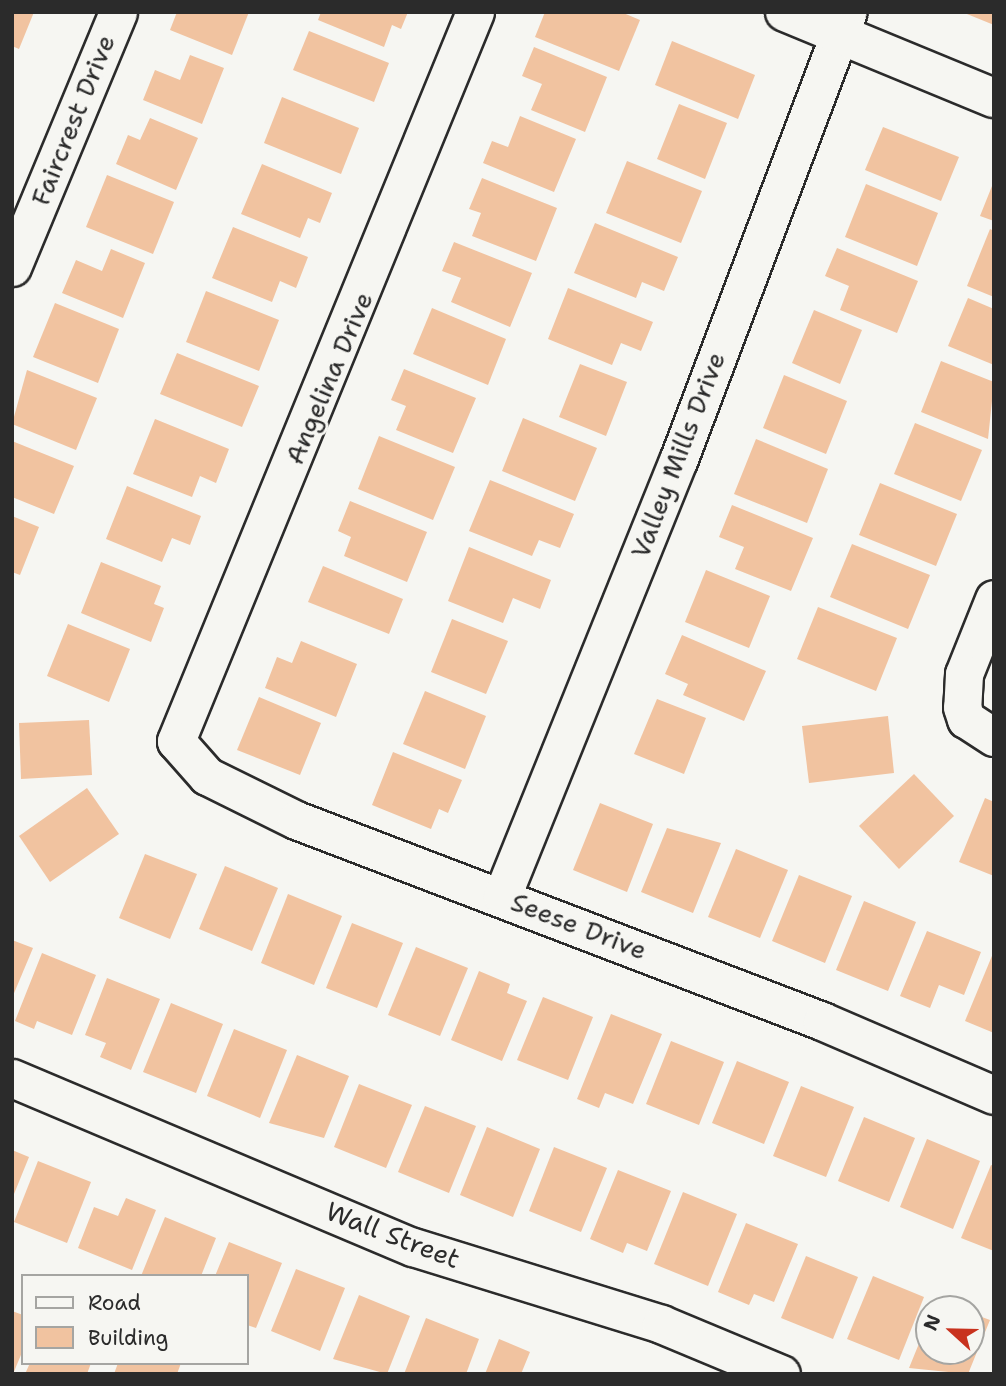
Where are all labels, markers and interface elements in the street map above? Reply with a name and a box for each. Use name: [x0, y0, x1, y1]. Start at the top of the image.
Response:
street label: Faircrest Drive: [25, 30, 121, 210]
street label: Angelina Drive: [279, 287, 379, 469]
street label: Valley Mills Drive: [624, 348, 732, 562]
street label: Seese Drive: [507, 886, 651, 966]
street label: Wall Street: [322, 1195, 464, 1275]
legend: [21, 1274, 248, 1365]
text: Road: [88, 1289, 141, 1317]
north arrow: [915, 1295, 985, 1365]
text: N: [918, 1311, 946, 1334]
text: Building: [88, 1324, 168, 1352]

